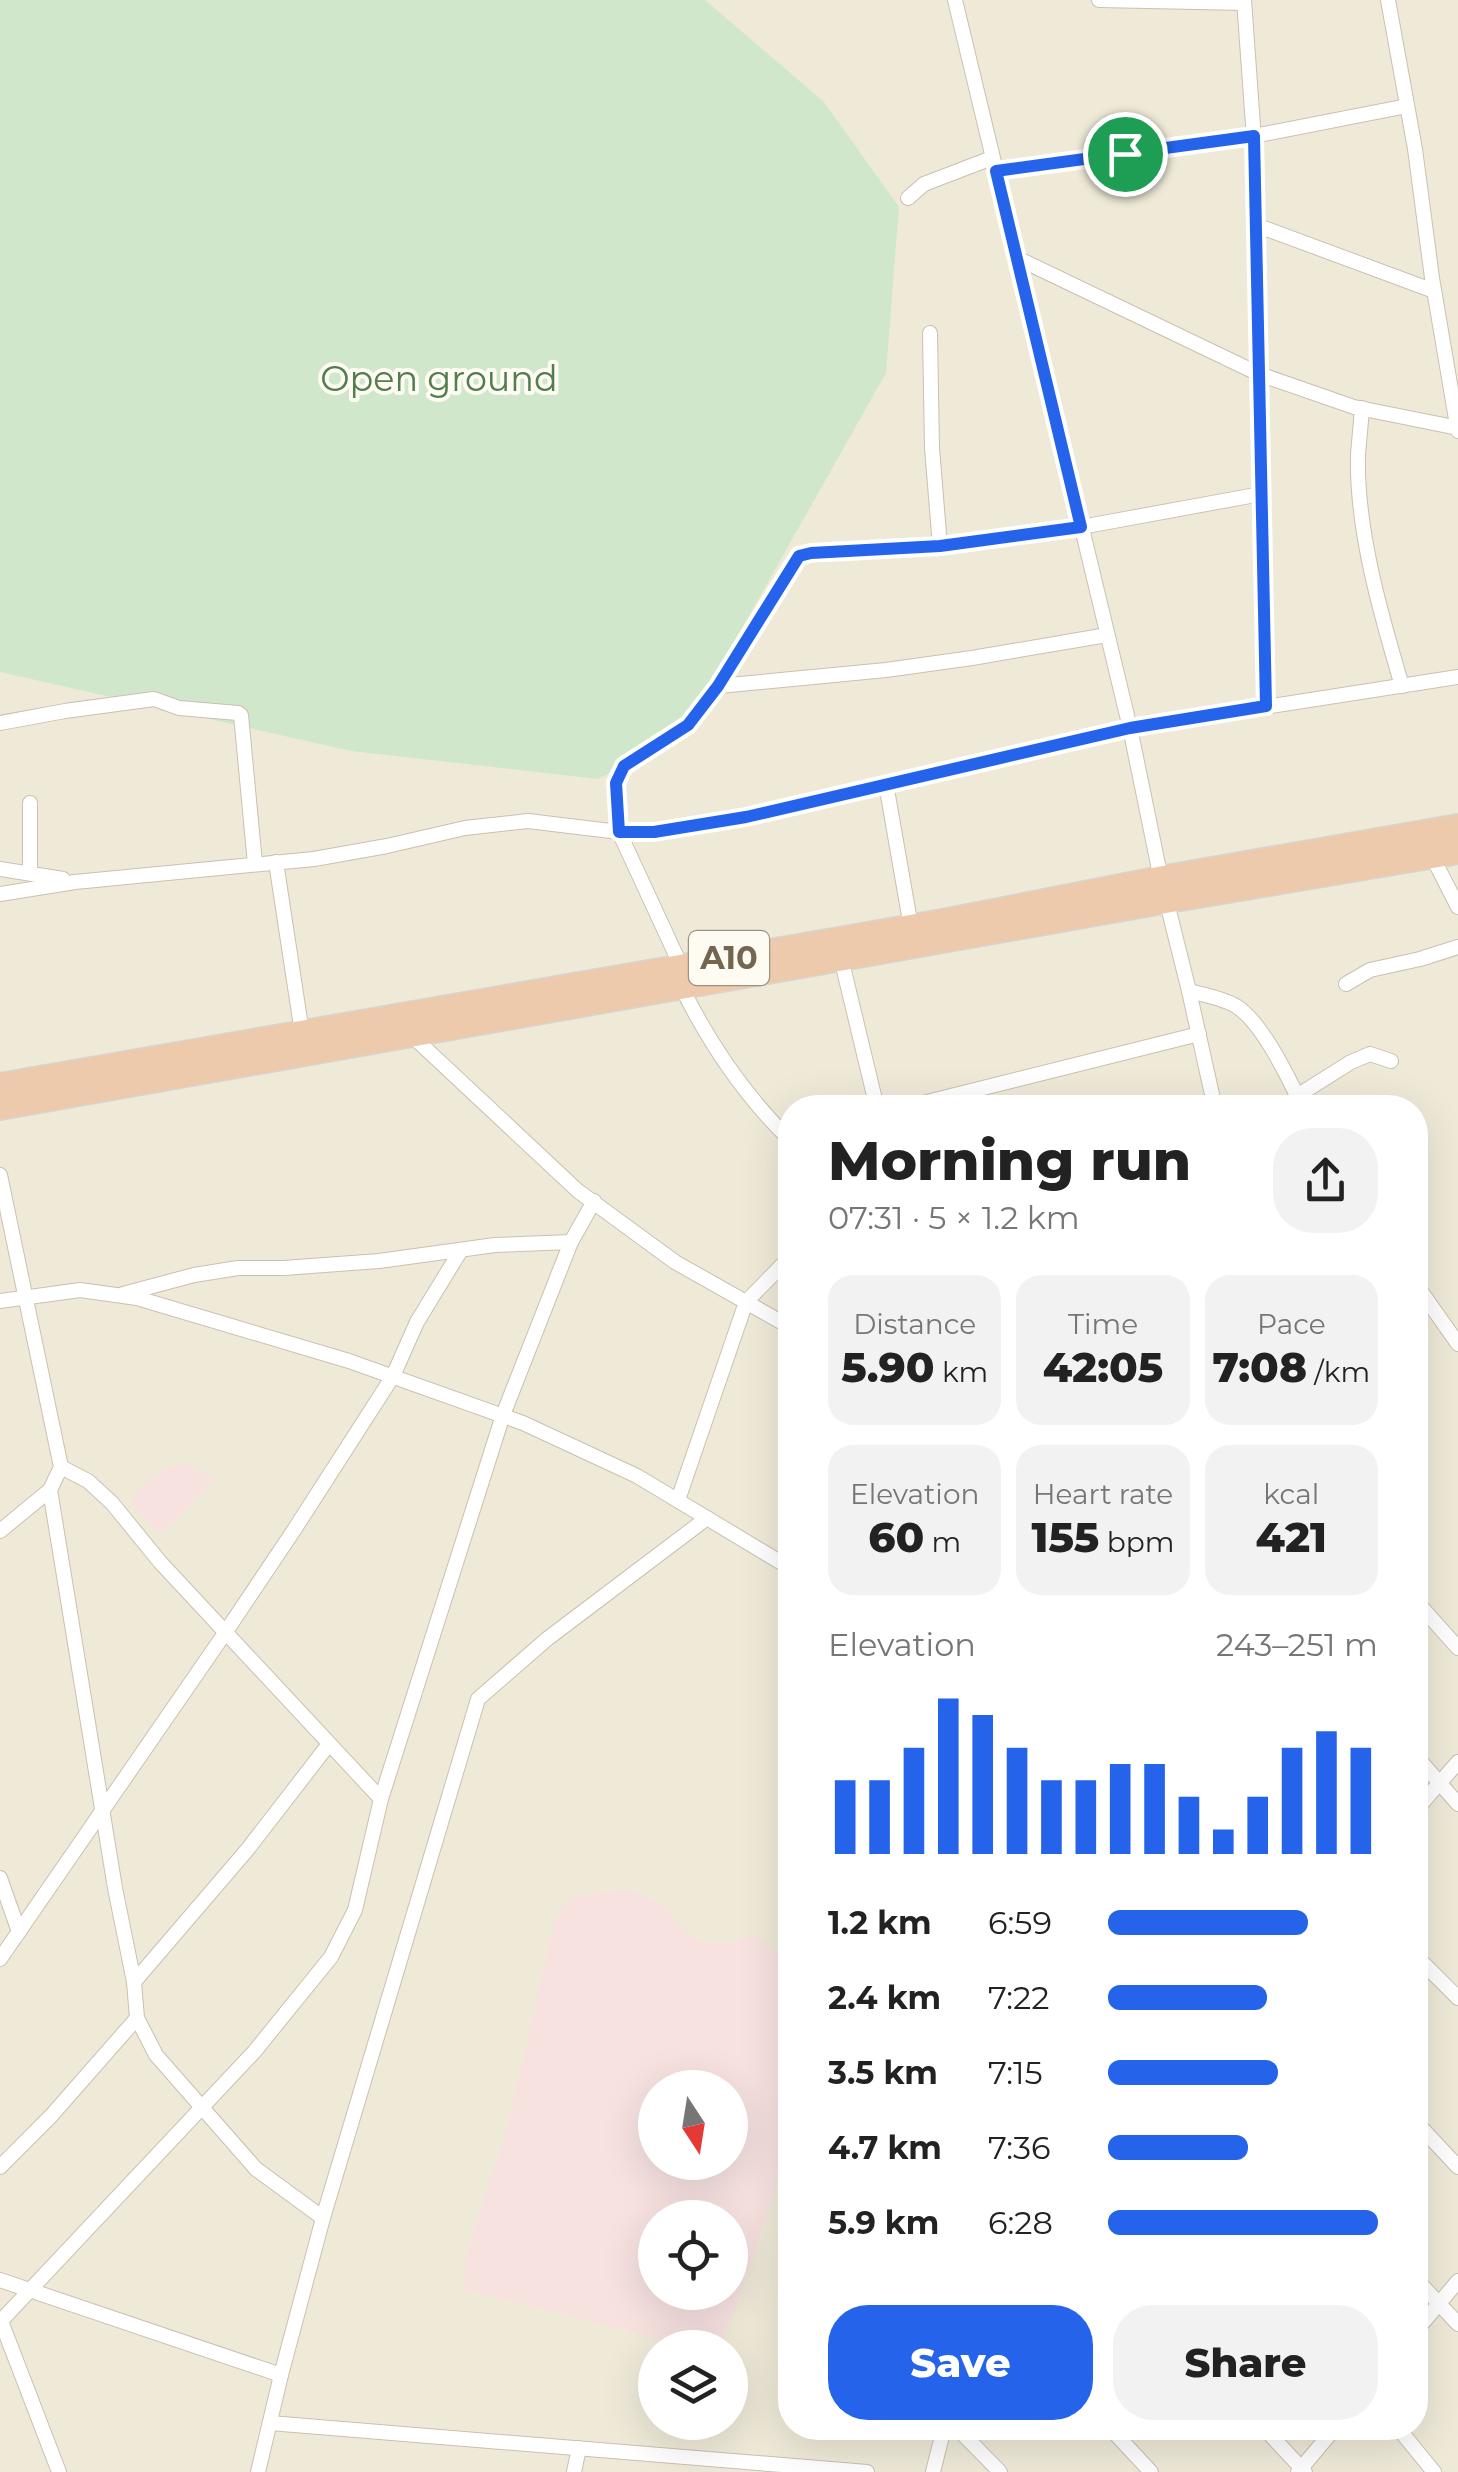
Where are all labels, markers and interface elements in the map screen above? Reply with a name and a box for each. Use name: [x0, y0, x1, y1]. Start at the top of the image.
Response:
pin: [1083, 112, 1168, 197]
icon: arrive: [1098, 127, 1153, 182]
park label: Open ground: [320, 357, 558, 400]
road number: A10: [689, 931, 769, 985]
text: Morning run: [828, 1127, 1191, 1194]
button: share: [1273, 1128, 1378, 1233]
text: 07:31 · 5 × 1.2 km: [828, 1198, 1080, 1237]
text: Distance: [853, 1307, 976, 1341]
text: Time: [1068, 1307, 1138, 1341]
text: Pace: [1257, 1307, 1326, 1341]
text: 5.90: [841, 1341, 935, 1393]
text: 42:05: [1043, 1341, 1163, 1393]
text: 7:08: [1213, 1341, 1307, 1393]
text: km: [935, 1355, 988, 1389]
text: /km: [1307, 1355, 1370, 1389]
text: Elevation: [850, 1477, 979, 1511]
text: Heart rate: [1033, 1477, 1173, 1511]
text: kcal: [1263, 1477, 1319, 1511]
text: 60: [868, 1511, 924, 1563]
text: 155: [1032, 1511, 1099, 1563]
text: 421: [1256, 1511, 1327, 1563]
text: m: [924, 1525, 961, 1559]
text: bpm: [1099, 1525, 1174, 1559]
text: Elevation: [828, 1625, 976, 1664]
text: 243–251 m: [1216, 1625, 1378, 1664]
text: 1.2 km: [828, 1903, 932, 1942]
text: 6:59: [988, 1903, 1052, 1942]
text: 2.4 km: [828, 1978, 941, 2017]
text: 7:22: [988, 1978, 1049, 2017]
text: 3.5 km: [828, 2053, 938, 2092]
text: 7:15: [988, 2053, 1043, 2092]
north arrow: [638, 2070, 748, 2180]
map controls: [638, 2070, 748, 2440]
text: 4.7 km: [828, 2128, 942, 2167]
text: 7:36: [988, 2128, 1051, 2167]
button: locate: [638, 2200, 748, 2310]
text: 5.9 km: [828, 2203, 939, 2242]
text: 6:28: [988, 2203, 1053, 2242]
button: Save: [828, 2305, 1093, 2420]
button: Share: [1113, 2305, 1378, 2420]
button: layers: [638, 2330, 748, 2440]

